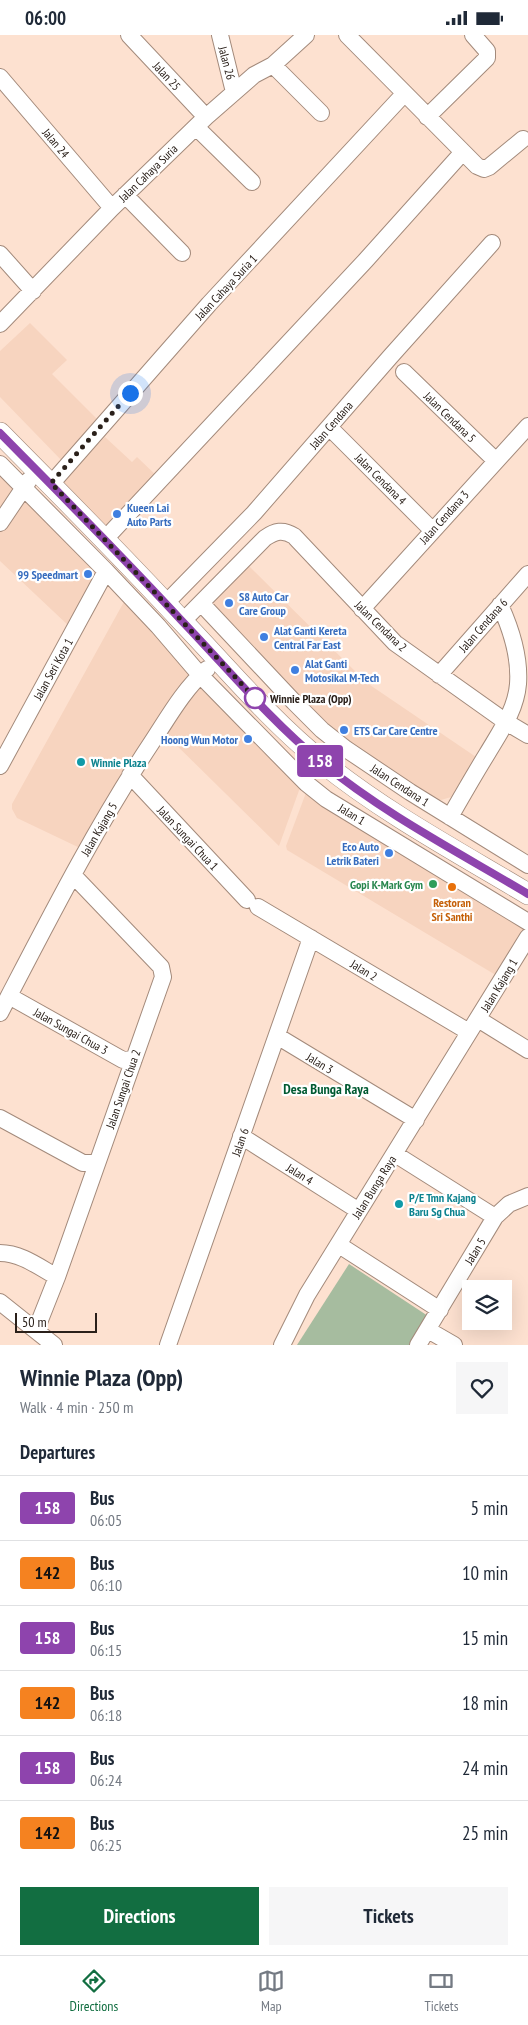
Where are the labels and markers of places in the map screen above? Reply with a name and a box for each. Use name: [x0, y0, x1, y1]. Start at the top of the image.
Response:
place label: Kueen Lai Auto Parts: [126, 500, 172, 529]
marker: Kueen Lai Auto Parts: [111, 508, 123, 520]
place label: 99 Speedmart: [18, 567, 78, 582]
marker: 99 Speedmart: [82, 568, 94, 580]
place label: S8 Auto Car Care Group: [239, 589, 289, 618]
marker: S8 Auto Car Care Group: [223, 597, 235, 609]
place label: Alat Ganti Kereta Central Far East: [273, 623, 347, 652]
marker: Alat Ganti Kereta Central Far East: [258, 631, 270, 643]
place label: Alat Ganti Motosikal M-Tech: [304, 656, 379, 685]
marker: Alat Ganti Motosikal M-Tech: [289, 664, 301, 676]
marker: Winnie Plaza (Opp): [244, 687, 266, 709]
place label: Winnie Plaza (Opp): [269, 691, 352, 706]
place label: ETS Car Care Centre: [354, 723, 438, 738]
marker: ETS Car Care Centre: [338, 724, 350, 736]
place label: Hoong Wun Motor: [161, 732, 238, 747]
marker: Hoong Wun Motor: [242, 733, 254, 745]
place label: Winnie Plaza: [90, 755, 147, 770]
marker: Winnie Plaza: [75, 756, 87, 768]
place label: Eco Auto Letrik Bateri: [327, 839, 380, 868]
marker: Eco Auto Letrik Bateri: [383, 847, 395, 859]
place label: Gopi K-Mark Gym: [350, 877, 423, 892]
marker: Gopi K-Mark Gym: [427, 878, 439, 890]
marker: Restoran Sri Santhi: [446, 881, 458, 893]
place label: Restoran Sri Santhi: [431, 895, 473, 924]
place label: P/E Tmn Kajang Baru Sg Chua: [409, 1190, 476, 1219]
marker: P/E Tmn Kajang Baru Sg Chua: [393, 1198, 405, 1210]

